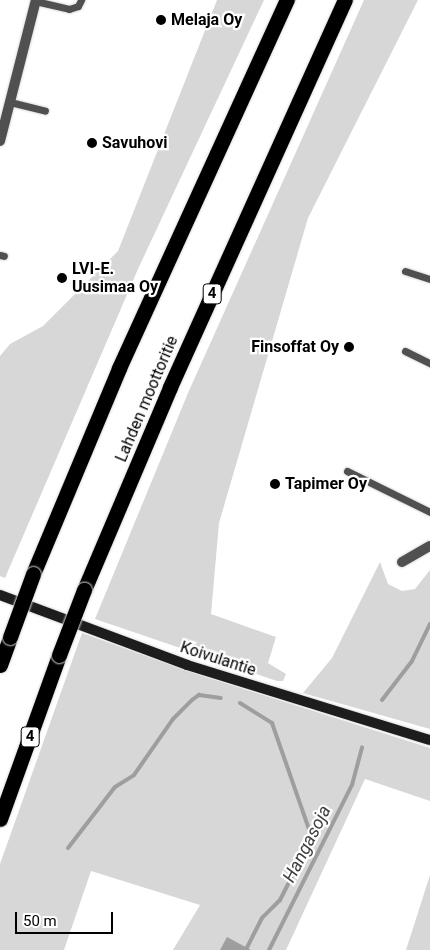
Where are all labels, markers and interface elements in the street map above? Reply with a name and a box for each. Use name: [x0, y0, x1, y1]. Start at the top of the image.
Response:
place label: Melaja Oy: [171, 10, 242, 30]
marker: Melaja Oy: [155, 14, 167, 26]
place label: Savuhovi: [102, 133, 168, 153]
marker: Savuhovi: [86, 137, 98, 149]
place label: LVI-E. Uusimaa Oy: [72, 259, 158, 297]
marker: LVI-E. Uusimaa Oy: [56, 272, 68, 284]
road number: 4: [202, 282, 222, 306]
street label: Lahden moottoritie: [112, 333, 182, 465]
place label: Finsoffat Oy: [251, 337, 339, 357]
marker: Finsoffat Oy: [343, 341, 355, 353]
place label: Tapimer Oy: [285, 474, 367, 494]
marker: Tapimer Oy: [269, 478, 281, 490]
street label: Koivulantie: [178, 638, 258, 680]
road number: 4: [20, 724, 40, 750]
water label: Hangasoja: [278, 802, 336, 886]
scale bar: [18, 902, 115, 934]
text: 50 m: [23, 912, 57, 930]

